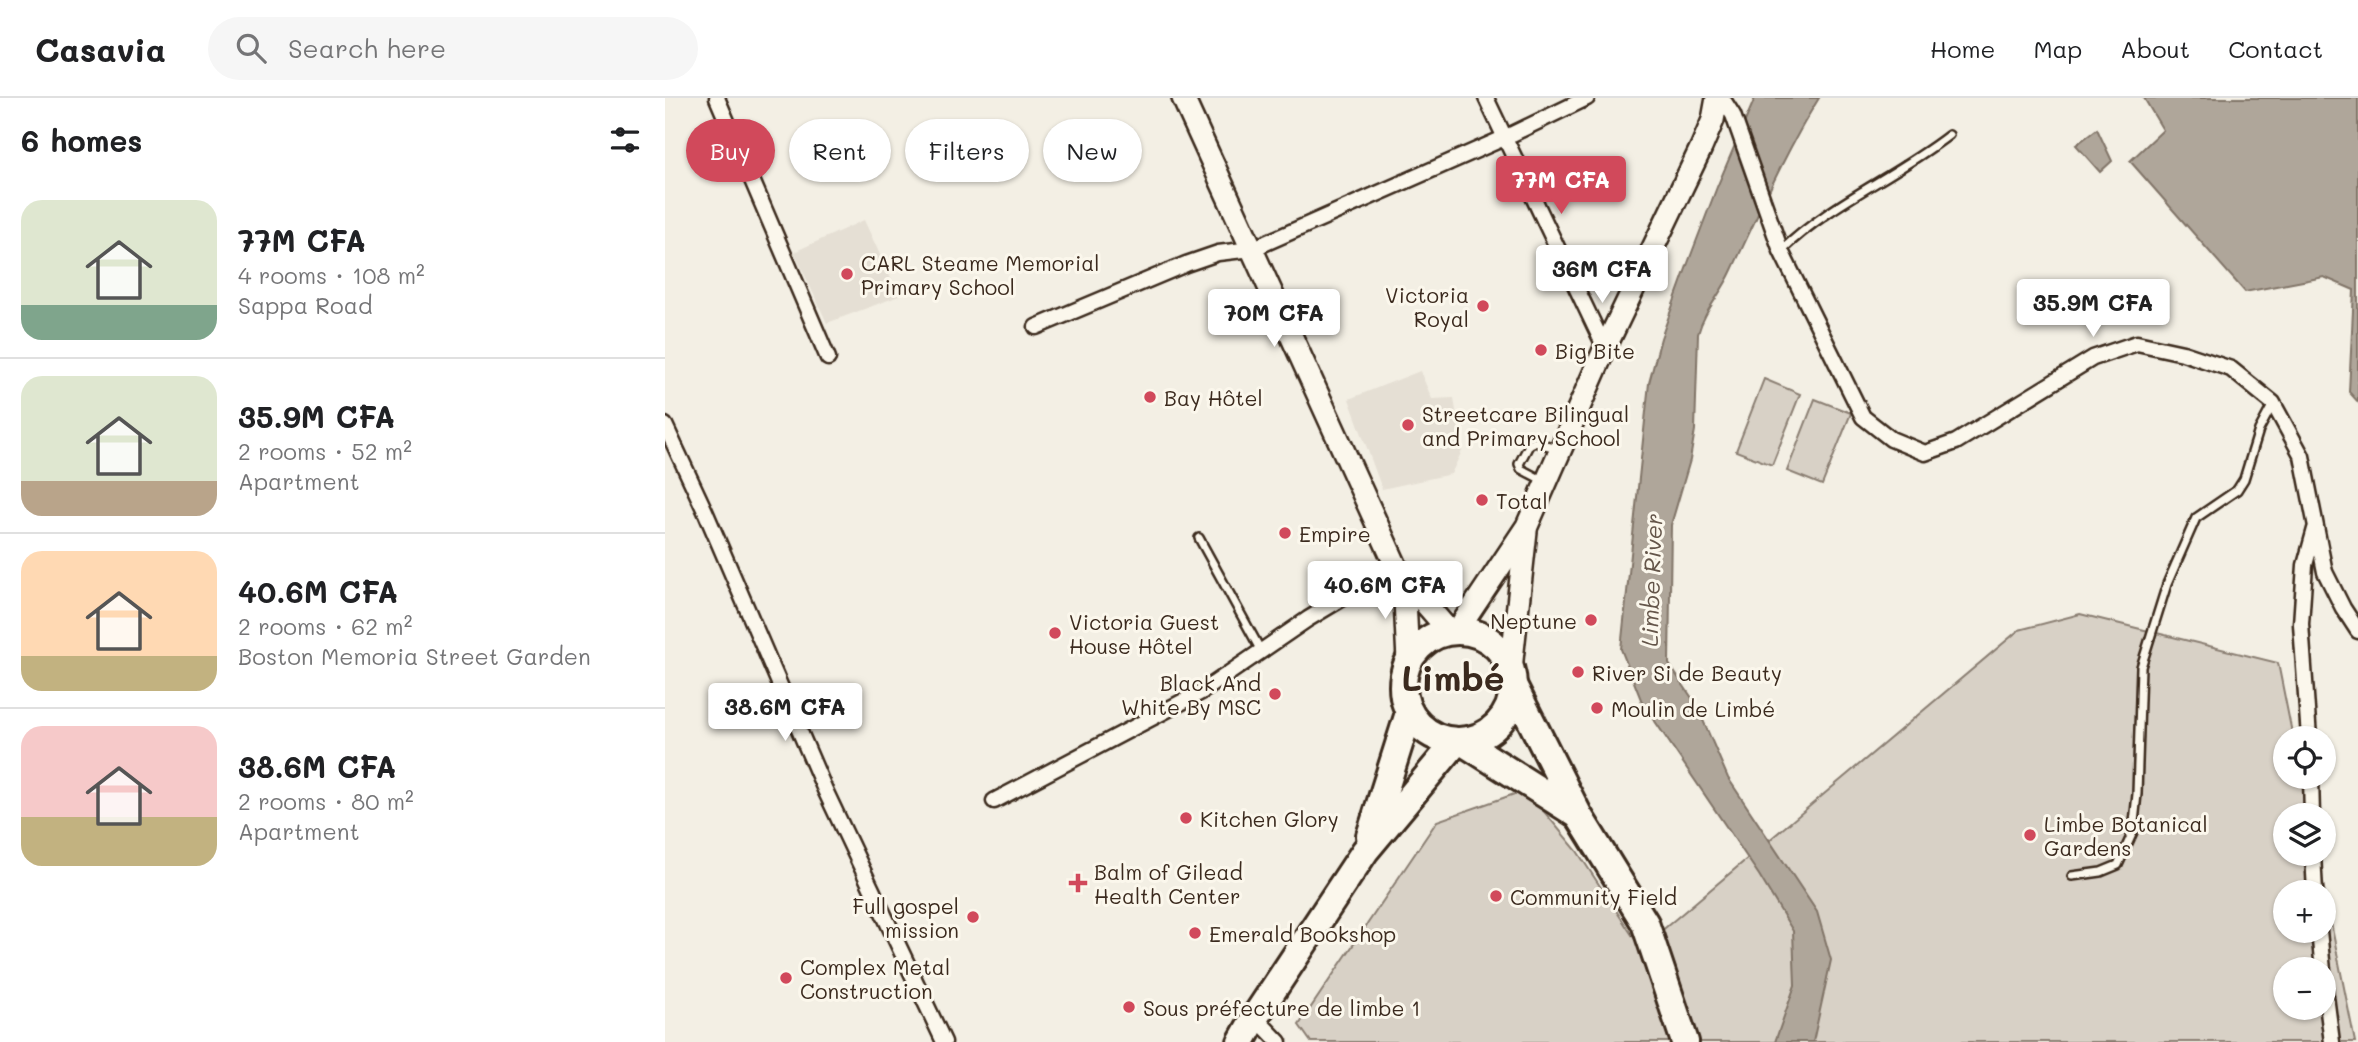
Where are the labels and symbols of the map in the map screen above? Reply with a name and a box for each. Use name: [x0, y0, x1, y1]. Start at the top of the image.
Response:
pin: 77M CFA: [1496, 156, 1626, 216]
pin: 36M CFA: [1537, 246, 1667, 305]
place label: CARL Steame Memorial Primary School: [861, 249, 1100, 300]
marker: CARL Steame Memorial Primary School: [839, 266, 855, 282]
pin: 35.9M CFA: [2013, 280, 2173, 339]
place label: Victoria Royal: [1385, 281, 1469, 332]
pin: 70M CFA: [1209, 289, 1339, 349]
marker: Victoria Royal: [1475, 298, 1491, 314]
place label: Big Bite: [1555, 337, 1635, 364]
marker: Big Bite: [1533, 342, 1549, 358]
place label: Bay Hôtel: [1164, 384, 1263, 411]
marker: Bay Hôtel: [1142, 389, 1158, 405]
place label: Streetcare Bilingual and Primary School: [1422, 400, 1629, 451]
marker: Streetcare Bilingual and Primary School: [1400, 417, 1416, 433]
place label: Total: [1496, 487, 1548, 514]
marker: Total: [1474, 492, 1490, 508]
water label: Limbe River: [1634, 513, 1668, 647]
place label: Empire: [1299, 520, 1371, 547]
marker: Empire: [1277, 525, 1293, 541]
pin: 40.6M CFA: [1305, 561, 1465, 621]
place label: Neptune: [1490, 607, 1577, 634]
place label: Victoria Guest House Hôtel: [1069, 608, 1219, 659]
marker: Neptune: [1583, 612, 1599, 628]
marker: Victoria Guest House Hôtel: [1047, 625, 1063, 641]
district label: Limbé: [1401, 654, 1505, 700]
place label: River Si de Beauty: [1592, 659, 1782, 686]
marker: River Si de Beauty: [1570, 664, 1586, 680]
place label: Black And White By MSC: [1121, 669, 1261, 720]
pin: 38.6M CFA: [705, 684, 865, 743]
marker: Black And White By MSC: [1267, 686, 1283, 702]
place label: Moulin de Limbé: [1611, 695, 1775, 722]
marker: Moulin de Limbé: [1589, 700, 1605, 716]
place label: Kitchen Glory: [1200, 805, 1339, 832]
marker: Kitchen Glory: [1178, 810, 1194, 826]
place label: Limbe Botanical Gardens: [2044, 810, 2208, 861]
marker: Limbe Botanical Gardens: [2022, 827, 2038, 843]
place label: Balm of Gilead Health Center: [1094, 858, 1243, 909]
marker: Balm of Gilead Health Center: [1068, 873, 1088, 893]
place label: Community Field: [1510, 883, 1677, 910]
marker: Community Field: [1488, 888, 1504, 904]
place label: Full gospel mission: [852, 892, 959, 943]
marker: Full gospel mission: [965, 909, 981, 925]
place label: Emerald Bookshop: [1209, 920, 1396, 947]
marker: Emerald Bookshop: [1187, 925, 1203, 941]
place label: Complex Metal Construction: [800, 953, 950, 1004]
marker: Complex Metal Construction: [778, 970, 794, 986]
place label: Sous préfecture de limbe 1: [1143, 994, 1421, 1021]
marker: Sous préfecture de limbe 1: [1121, 999, 1137, 1015]

